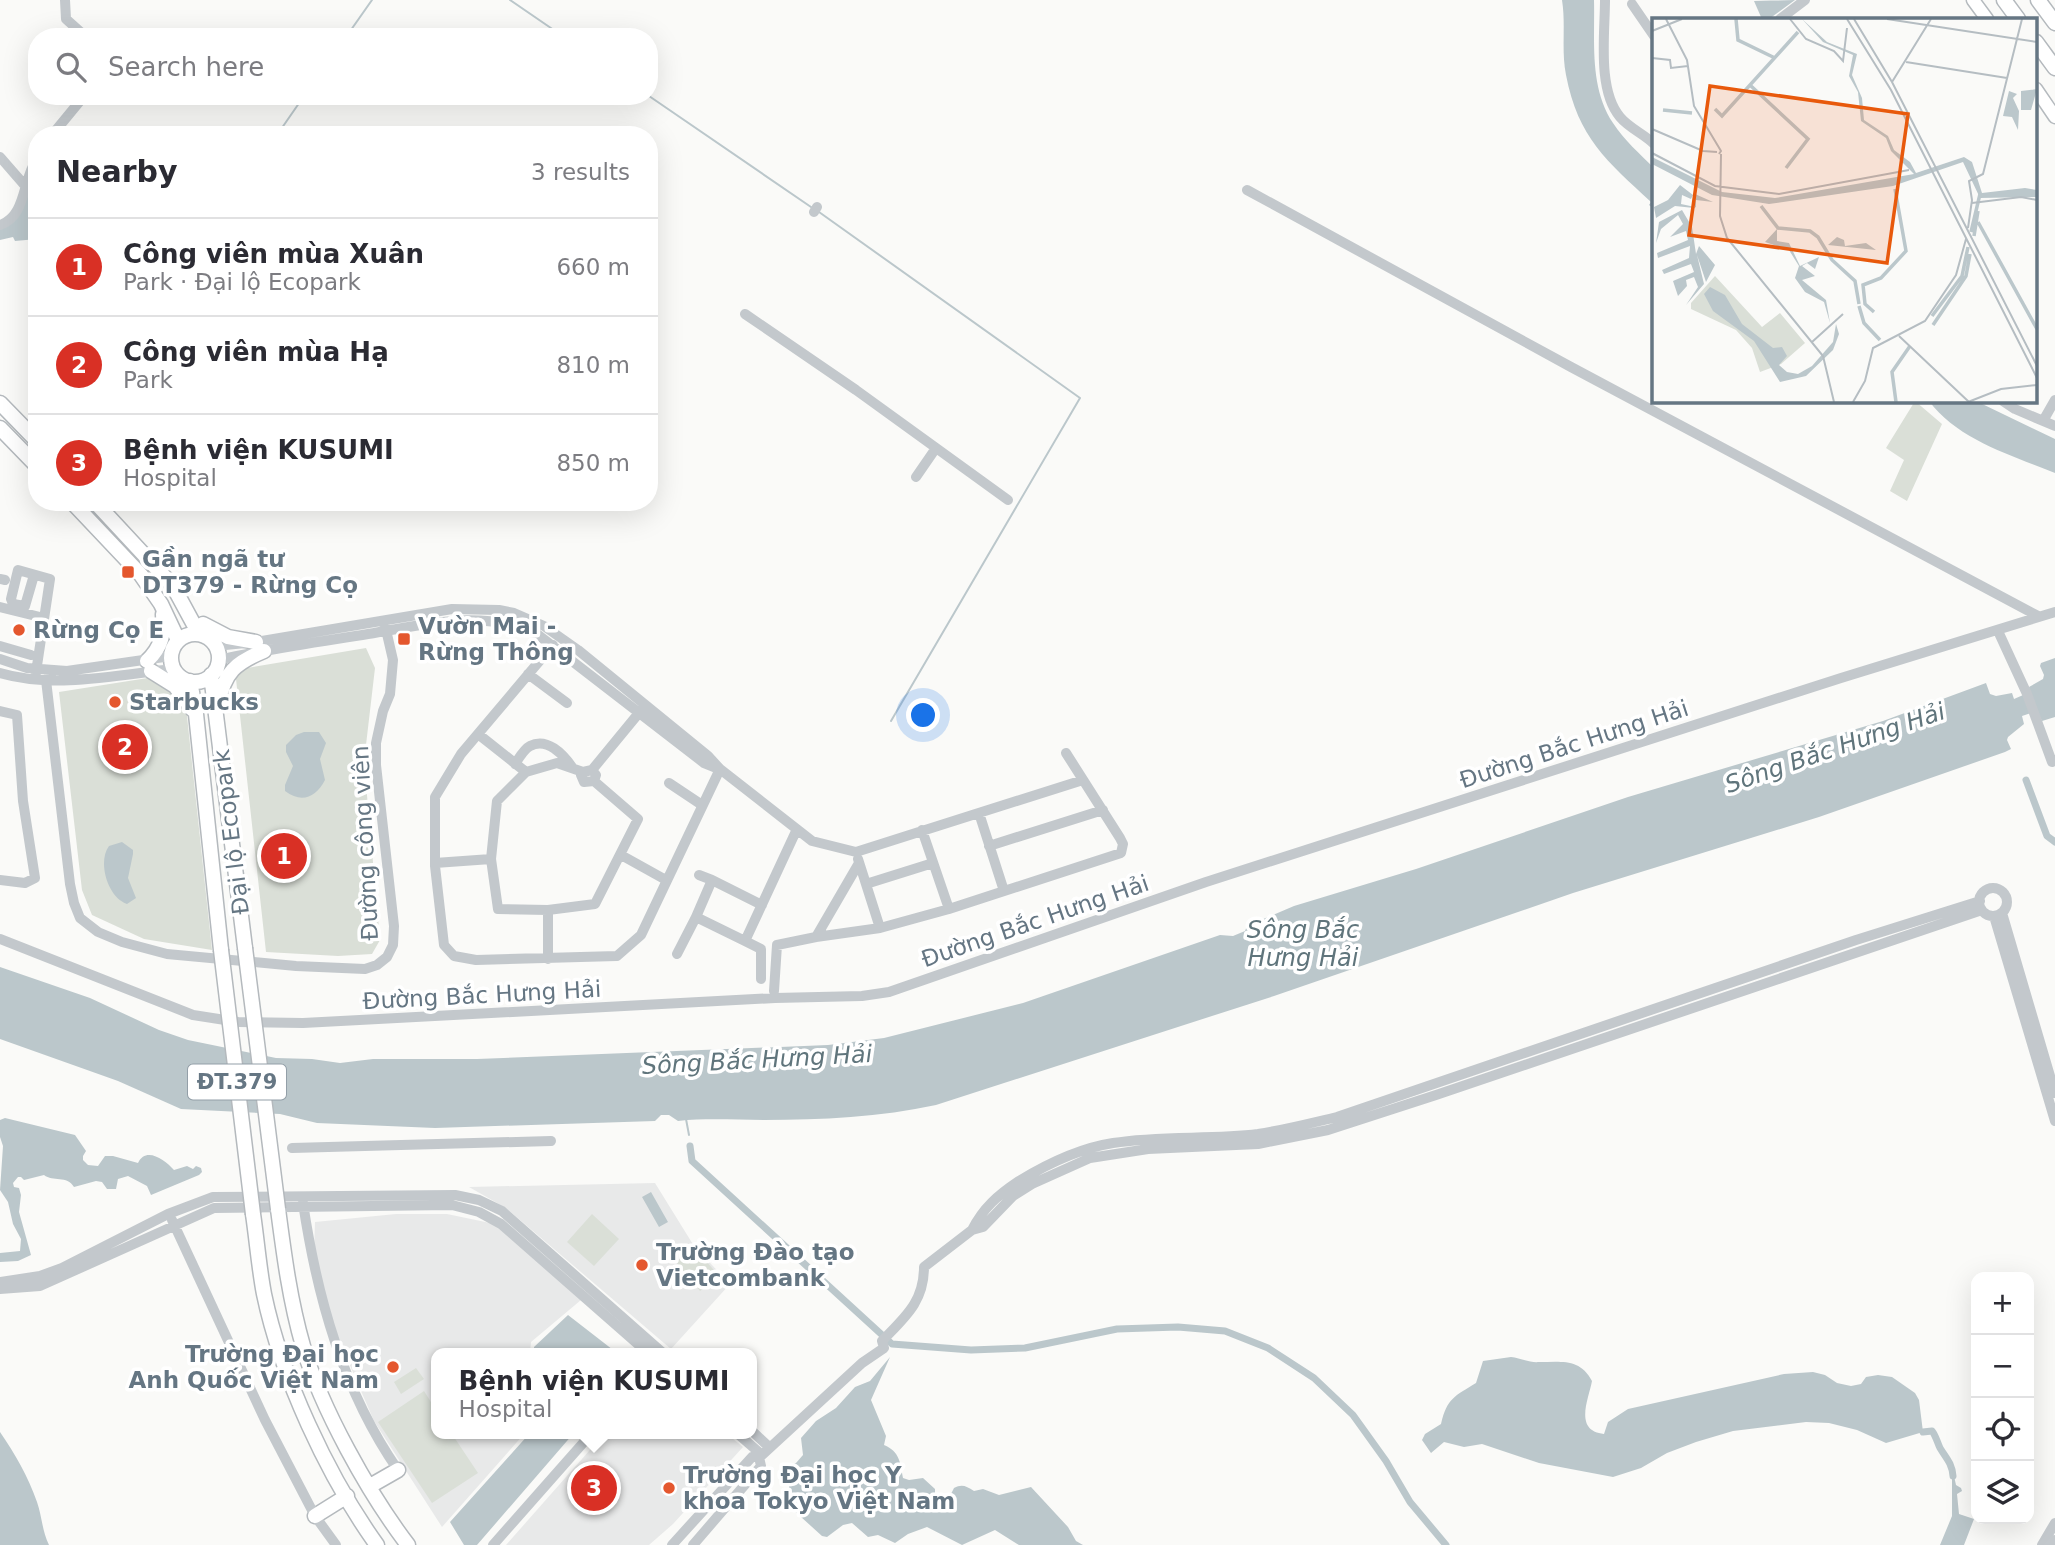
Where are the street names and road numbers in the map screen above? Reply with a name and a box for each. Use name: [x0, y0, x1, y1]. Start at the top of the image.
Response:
street label: Đường Bắc Hưng Hải: [1456, 695, 1692, 793]
street label: Đường công viên: [347, 745, 383, 941]
street label: Đại lộ Ecopark: [208, 747, 254, 916]
street label: Đường Bắc Hưng Hải: [918, 870, 1152, 972]
street label: Đường Bắc Hưng Hải: [362, 976, 602, 1014]
road number: ĐT.379: [188, 1064, 286, 1100]

